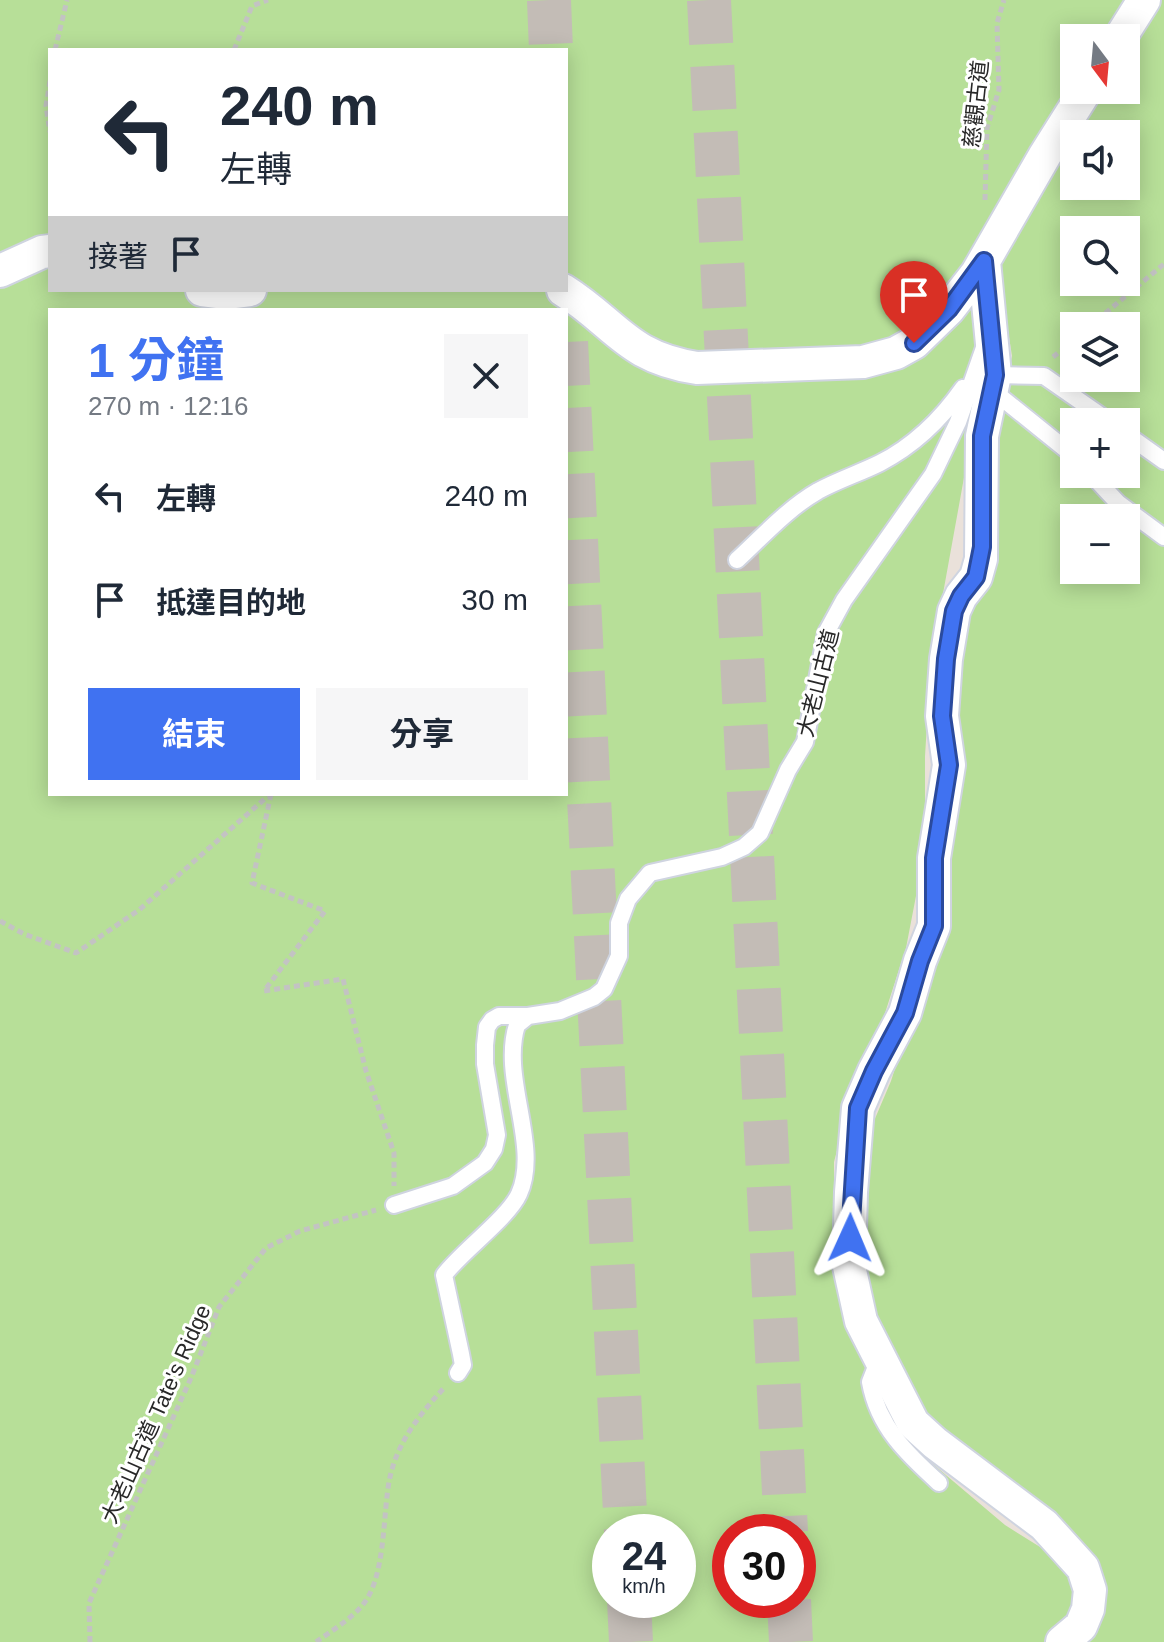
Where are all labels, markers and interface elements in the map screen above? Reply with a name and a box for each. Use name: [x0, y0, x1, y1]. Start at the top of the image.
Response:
north arrow: [1060, 24, 1140, 104]
map controls: [1060, 24, 1140, 584]
street label: 慈觀古道: [959, 59, 993, 149]
text: 240 m: [220, 74, 379, 137]
icon: left: [88, 80, 192, 184]
button: sound: [1060, 120, 1140, 200]
text: 左轉: [220, 149, 292, 190]
button: search: [1060, 216, 1140, 296]
icon: arrive: [164, 232, 208, 276]
text: 接著: [88, 240, 148, 273]
pin: [880, 261, 948, 343]
icon: arrive: [892, 273, 936, 317]
button: layers: [1060, 312, 1140, 392]
text: 1 分鐘: [88, 334, 224, 387]
button: close: [444, 334, 528, 418]
text: 270 m · 12:16: [88, 391, 248, 421]
button: +: [1060, 408, 1140, 488]
icon: left: [88, 474, 132, 518]
text: 240 m: [445, 479, 528, 512]
text: 左轉: [156, 482, 216, 515]
button: −: [1060, 504, 1140, 584]
icon: arrive: [88, 578, 132, 622]
text: 30 m: [461, 583, 528, 616]
text: 抵達目的地: [156, 586, 306, 619]
street label: 大老山古道: [793, 627, 843, 739]
button: 結束: [88, 688, 300, 780]
button: 分享: [316, 688, 528, 780]
position arrow: [808, 1196, 892, 1280]
street label: 大老山古道 Tate's Ridge: [96, 1301, 216, 1527]
speed limit sign: 30: [712, 1514, 816, 1618]
text: 24: [622, 1534, 666, 1578]
text: km/h: [622, 1575, 666, 1597]

